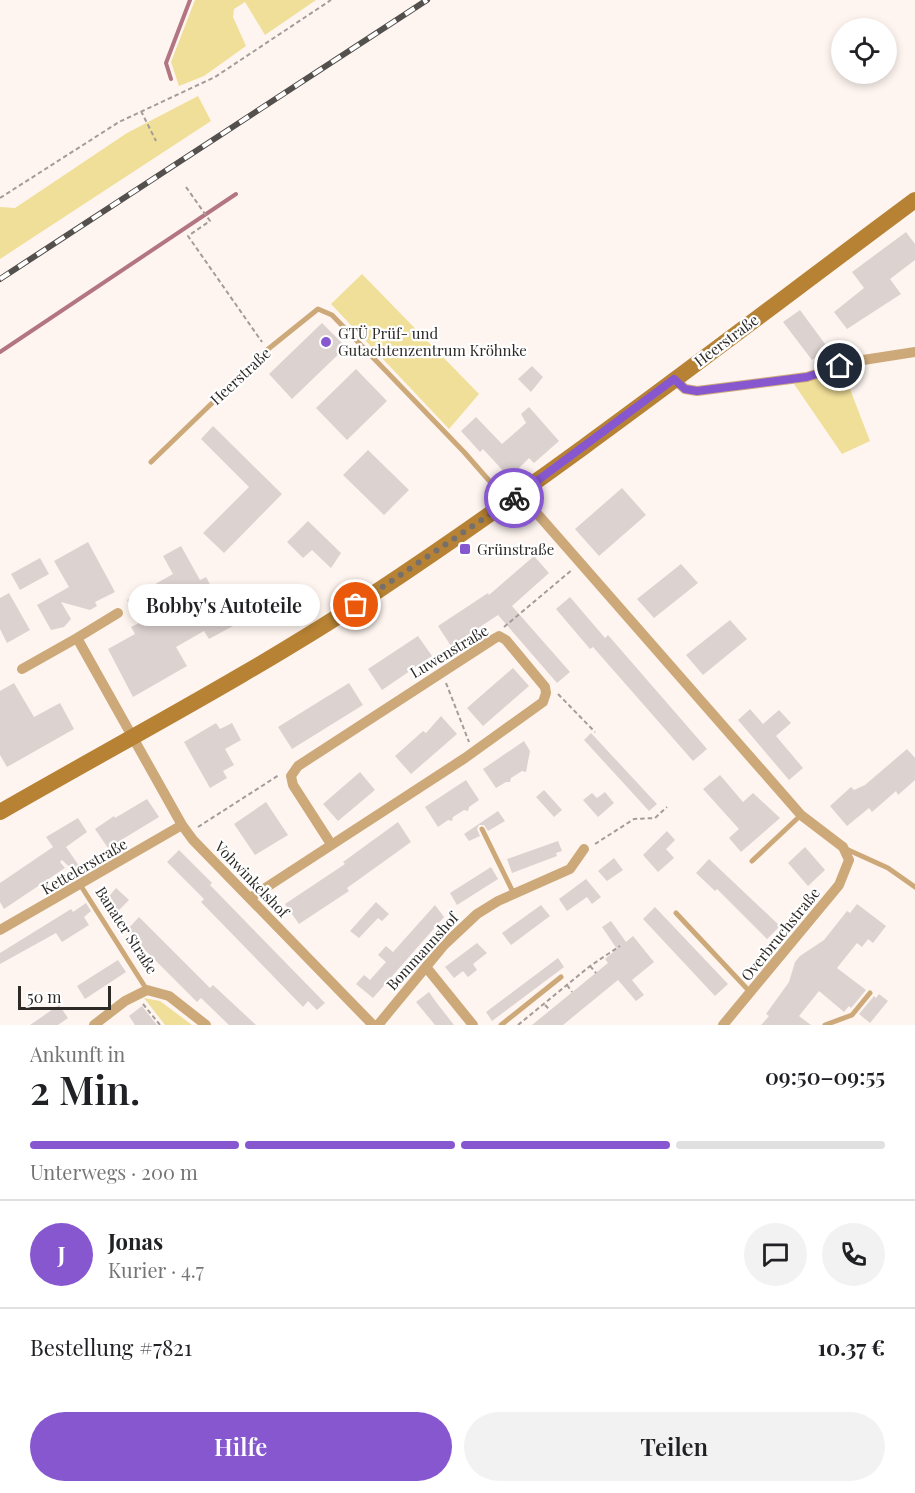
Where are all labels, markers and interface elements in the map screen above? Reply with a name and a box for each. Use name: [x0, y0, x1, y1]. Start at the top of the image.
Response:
map controls: [831, 18, 897, 84]
button: locate: [831, 18, 897, 84]
street label: Heerstraße: [690, 309, 762, 371]
place label: GTÜ Prüf- und Gutachtenzentrum Kröhnke: [338, 323, 527, 360]
marker: GTÜ Prüf- und Gutachtenzentrum Kröhnke: [319, 335, 333, 349]
pin: [814, 340, 865, 391]
street label: Heerstraße: [206, 343, 274, 409]
icon: home: [823, 349, 856, 382]
courier: [484, 468, 544, 528]
icon: bike: [498, 482, 531, 515]
place label: Grünstraße: [477, 539, 554, 559]
marker: Grünstraße: [458, 542, 472, 556]
pin: [330, 579, 381, 630]
callout: Bobby's Autoteile: [128, 584, 320, 626]
icon: bag: [339, 588, 372, 621]
text: Bobby's Autoteile: [146, 591, 302, 618]
street label: Luwenstraße: [406, 620, 492, 682]
street label: Kettelerstraße: [37, 833, 131, 899]
street label: Vohwinkelshof: [210, 836, 294, 922]
street label: Banater Straße: [91, 883, 163, 977]
street label: Overbruchstraße: [736, 883, 824, 985]
street label: Bommannshof: [382, 907, 463, 994]
scale bar: [18, 983, 111, 1010]
text: 50 m: [27, 986, 61, 1007]
text: Ankunft in: [30, 1040, 125, 1067]
text: 09:50–09:55: [765, 1061, 885, 1091]
text: 2 Min.: [30, 1063, 140, 1115]
text: Unterwegs · 200 m: [30, 1158, 198, 1185]
button: chat: [744, 1223, 807, 1286]
button: phone: [822, 1223, 885, 1286]
text: Jonas: [108, 1226, 163, 1256]
text: J: [57, 1239, 66, 1269]
text: Kurier · 4.7: [108, 1256, 204, 1283]
text: Bestellung #7821: [30, 1332, 192, 1362]
text: 10.37 €: [818, 1332, 885, 1362]
button: Hilfe: [30, 1412, 452, 1481]
button: Teilen: [464, 1412, 885, 1481]

